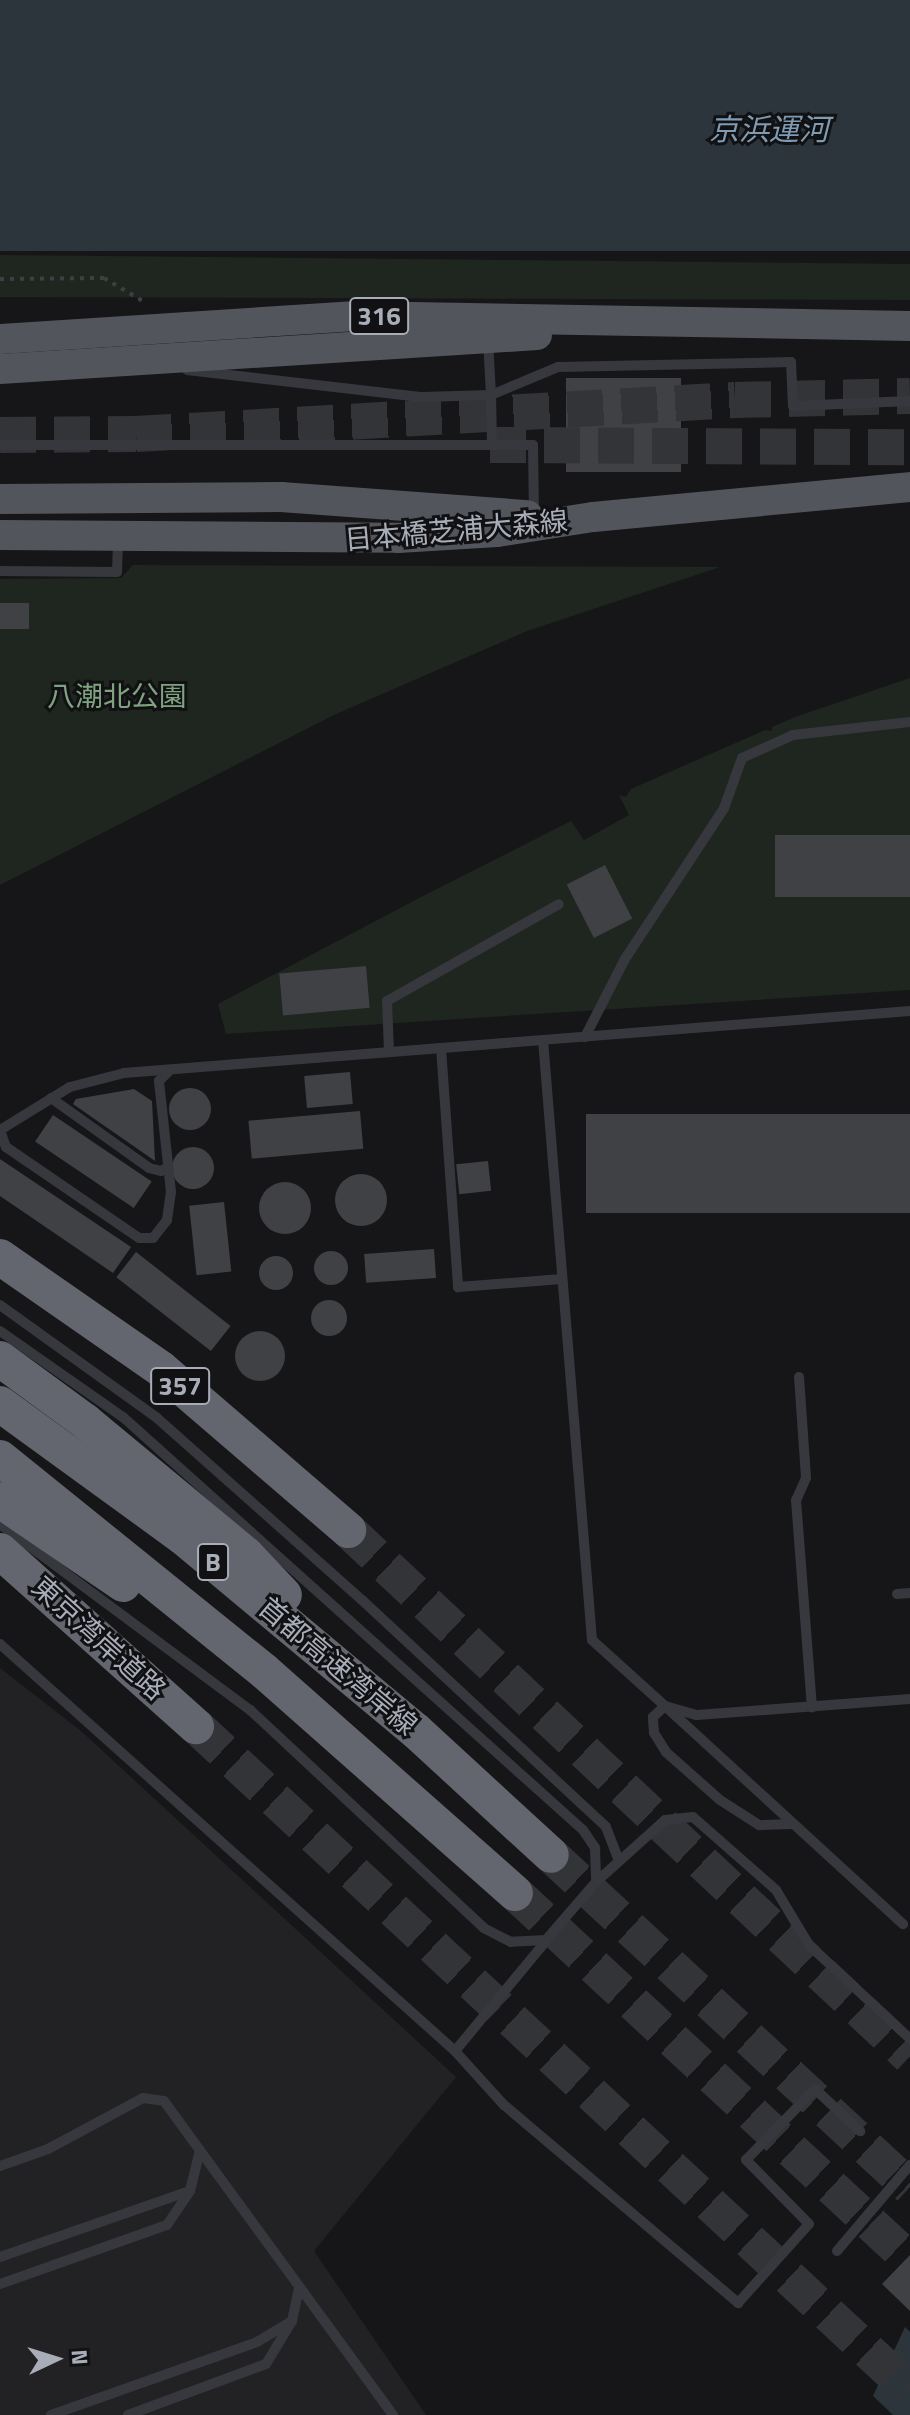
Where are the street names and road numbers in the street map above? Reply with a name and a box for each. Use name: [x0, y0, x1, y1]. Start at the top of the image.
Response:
road number: 316: [349, 294, 409, 338]
street label: 日本橋芝浦大森線: [343, 504, 569, 556]
road number: 357: [150, 1364, 210, 1408]
road number: B: [197, 1540, 229, 1584]
street label: 東京湾岸道路: [25, 1569, 173, 1707]
street label: 首都高速湾岸線: [252, 1590, 424, 1742]

